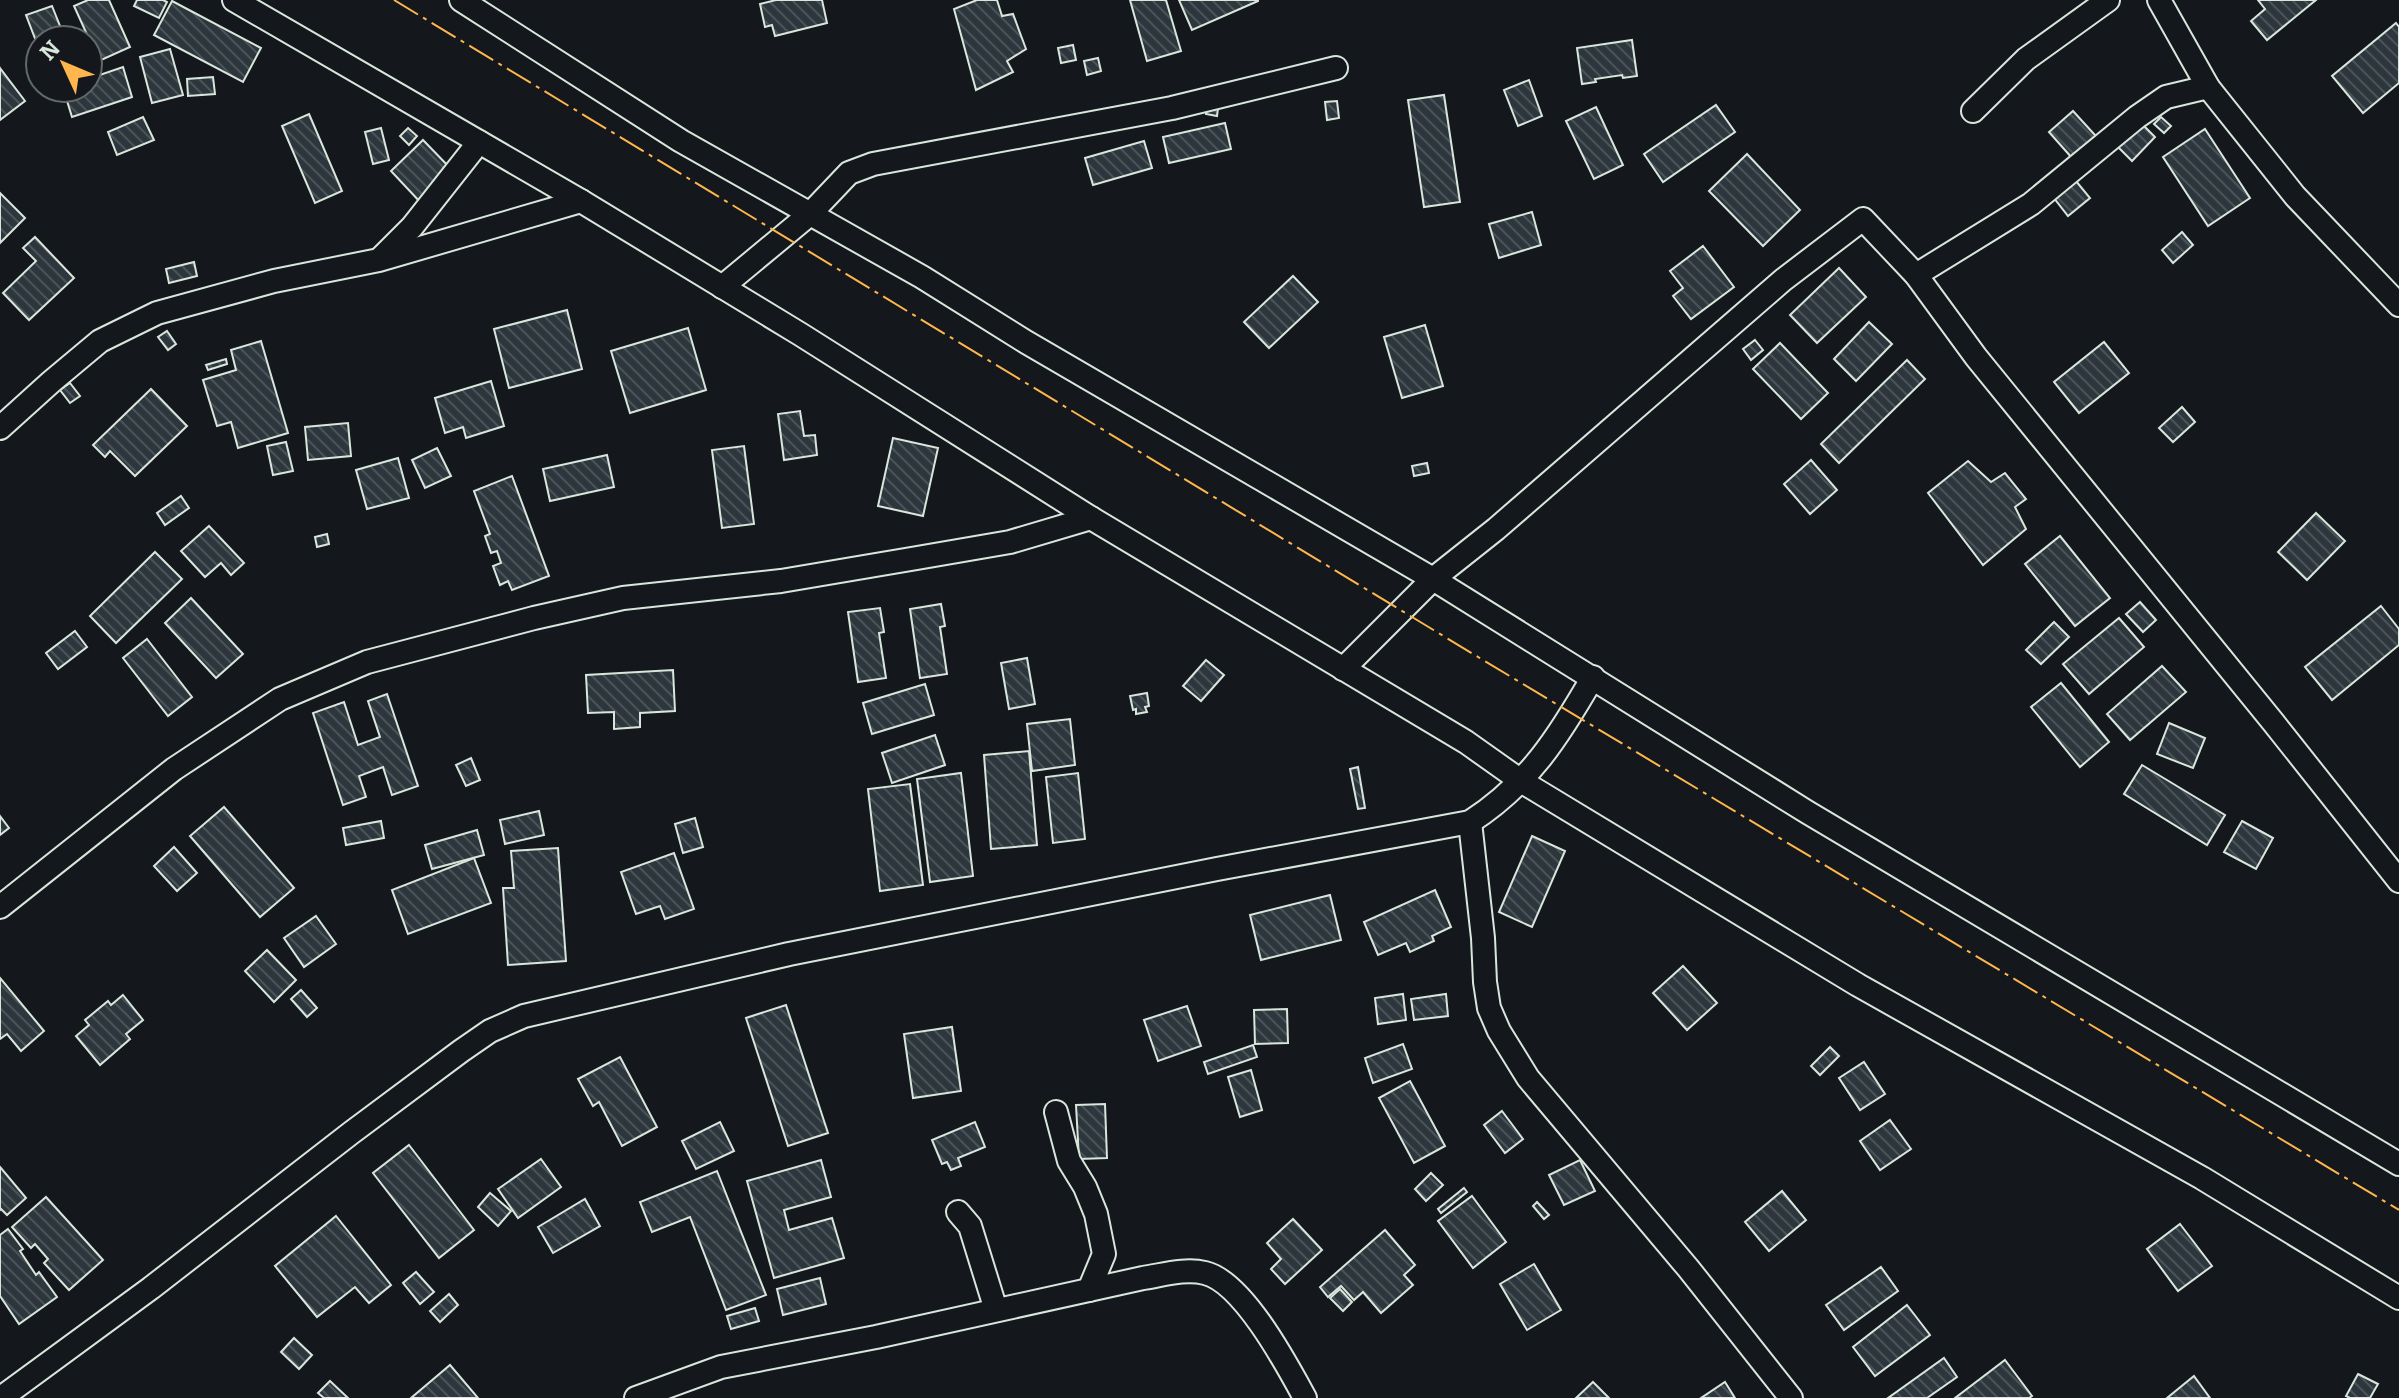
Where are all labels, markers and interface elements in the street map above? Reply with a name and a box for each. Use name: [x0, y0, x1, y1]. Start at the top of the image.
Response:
north arrow: [24, 24, 104, 104]
text: N: [34, 35, 66, 66]

